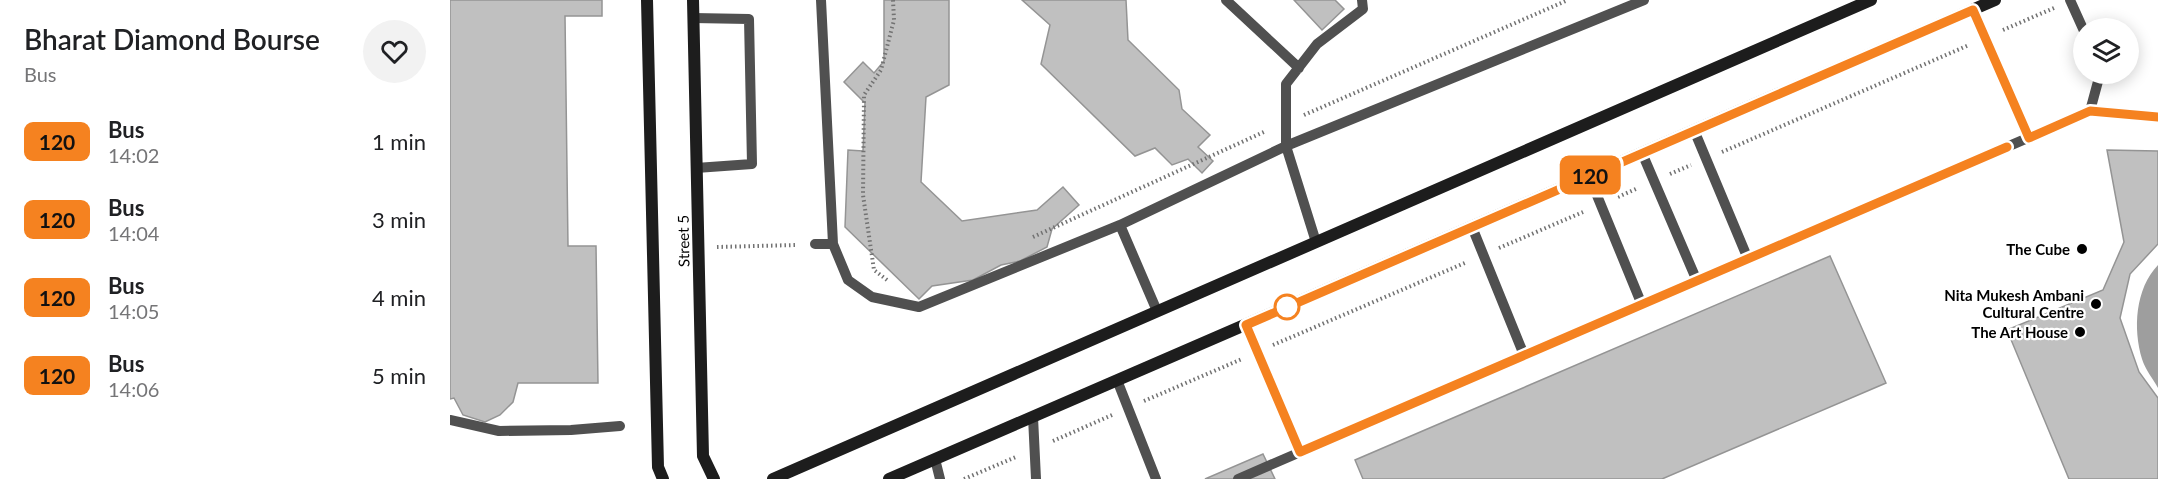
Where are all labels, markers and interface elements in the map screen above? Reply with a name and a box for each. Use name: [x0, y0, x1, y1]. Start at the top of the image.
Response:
map controls: [2073, 18, 2139, 84]
button: layers: [2073, 18, 2139, 84]
button: heart: [363, 20, 426, 83]
text: Bharat Diamond Bourse: [24, 22, 320, 56]
text: Bus: [24, 62, 57, 86]
text: Bus: [108, 116, 144, 143]
text: 1 min: [372, 128, 426, 155]
text: 120: [39, 129, 75, 154]
text: 14:02: [108, 143, 159, 167]
line badge: 120: [1556, 156, 1624, 195]
text: 120: [1572, 163, 1608, 188]
text: Bus: [108, 194, 144, 221]
text: 3 min: [372, 206, 426, 233]
text: 120: [39, 207, 75, 232]
street label: Street 5: [674, 215, 692, 267]
text: 14:04: [108, 221, 159, 245]
place label: The Cube: [2006, 240, 2070, 258]
marker: The Cube: [2075, 242, 2089, 256]
text: Bus: [108, 272, 144, 299]
text: 4 min: [372, 284, 426, 311]
text: 120: [39, 285, 75, 310]
place label: Nita Mukesh Ambani Cultural Centre: [1944, 286, 2084, 321]
unlabelled marker: [1274, 294, 1300, 320]
marker: Nita Mukesh Ambani Cultural Centre: [2089, 297, 2103, 311]
text: 14:05: [108, 299, 159, 323]
place label: The Art House: [1971, 323, 2068, 341]
marker: The Art House: [2073, 325, 2087, 339]
text: Bus: [108, 350, 144, 377]
text: 5 min: [372, 362, 426, 389]
text: 120: [39, 363, 75, 388]
text: 14:06: [108, 377, 159, 401]

